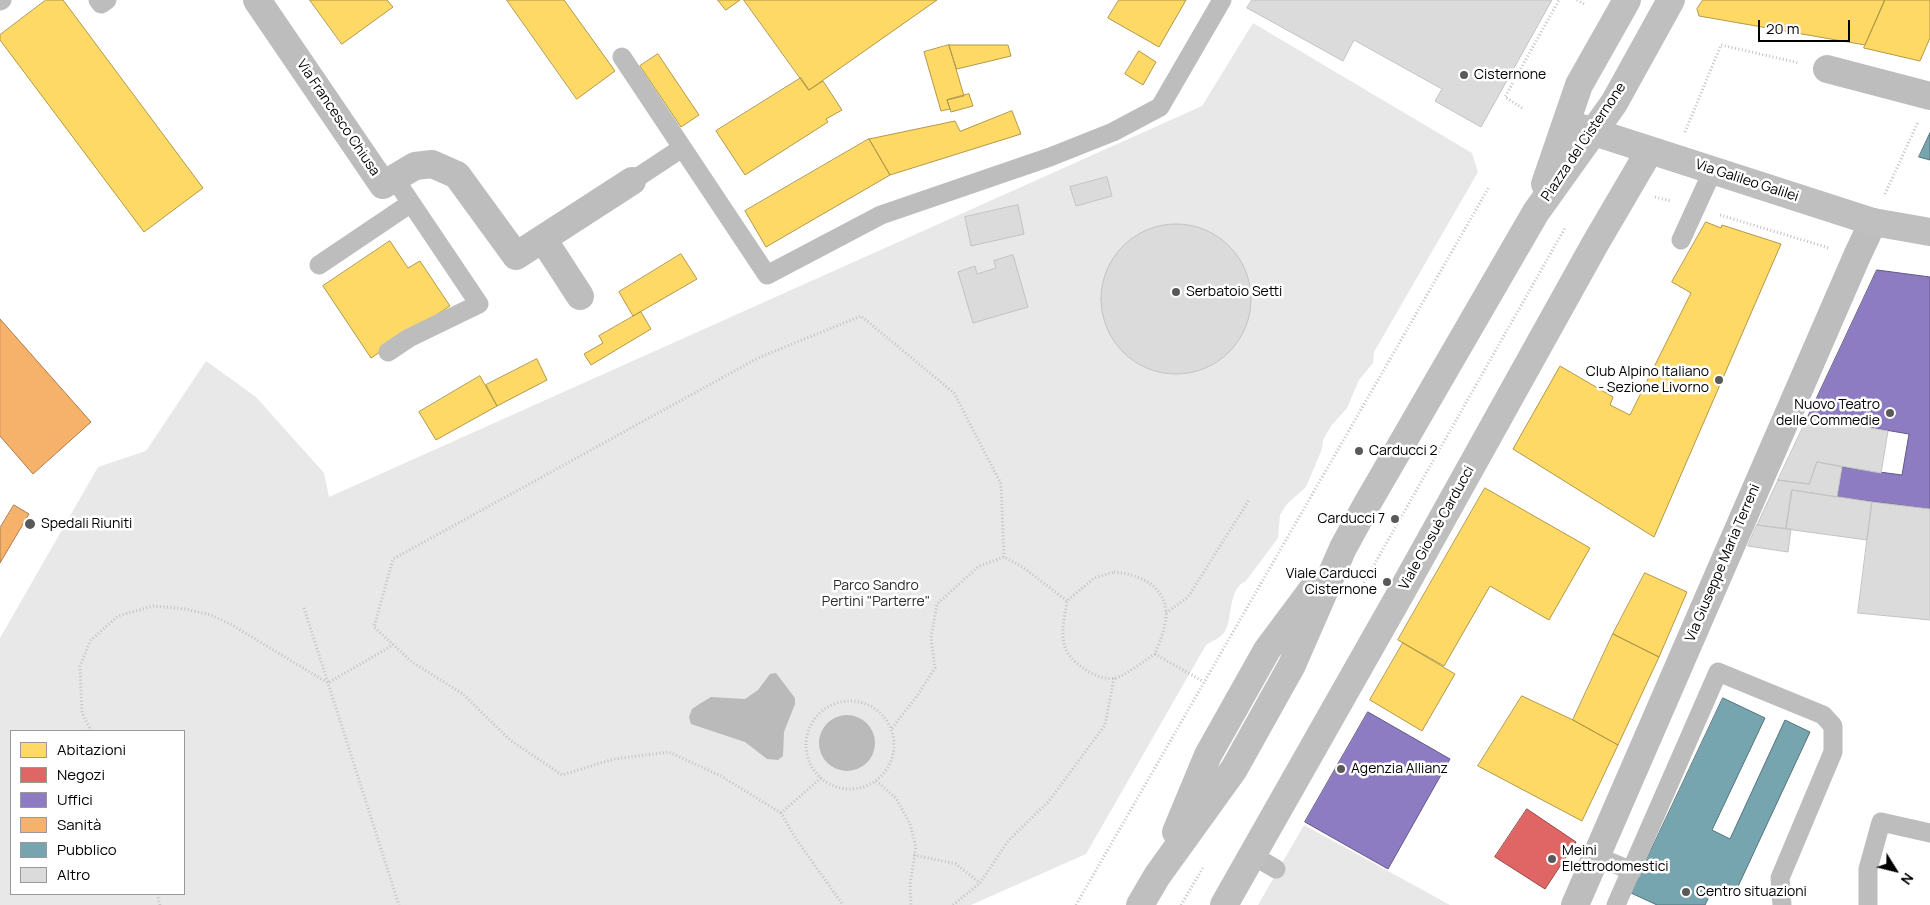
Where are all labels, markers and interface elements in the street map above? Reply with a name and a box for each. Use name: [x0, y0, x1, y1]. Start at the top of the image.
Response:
scale bar: [1760, 10, 1852, 42]
text: 20 m: [1766, 18, 1799, 39]
street label: Via Francesco Chiusa: [293, 57, 383, 179]
place label: Cisternone: [1474, 67, 1546, 83]
marker: Cisternone: [1458, 69, 1470, 81]
street label: Piazza del Cisternone: [1538, 80, 1630, 204]
street label: Via Galileo Galilei: [1693, 156, 1801, 206]
place label: Serbatoio Setti: [1186, 284, 1282, 300]
marker: Serbatoio Setti: [1170, 286, 1182, 298]
place label: Club Alpino Italiano - Sezione Livorno: [1586, 364, 1709, 397]
marker: Club Alpino Italiano - Sezione Livorno: [1713, 374, 1725, 386]
place label: Nuovo Teatro delle Commedie: [1776, 397, 1880, 430]
marker: Nuovo Teatro delle Commedie: [1884, 407, 1896, 419]
place label: Carducci 2: [1369, 443, 1437, 459]
marker: Carducci 2: [1353, 445, 1365, 457]
street label: Viale Giosuè Carducci: [1396, 463, 1478, 593]
street label: Via Giuseppe Maria Terreni: [1682, 482, 1764, 644]
place label: Carducci 7: [1318, 511, 1385, 527]
marker: Carducci 7: [1389, 513, 1401, 525]
place label: Spedali Riuniti: [41, 516, 132, 532]
marker: Spedali Riuniti: [23, 517, 37, 531]
place label: Viale Carducci Cisternone: [1286, 566, 1377, 598]
marker: Viale Carducci Cisternone: [1381, 576, 1393, 588]
park label: Parco Sandro Pertini "Parterre": [822, 578, 930, 610]
legend: [10, 730, 185, 895]
text: Abitazioni: [57, 739, 126, 760]
place label: Agenzia Allianz: [1351, 761, 1448, 777]
marker: Agenzia Allianz: [1335, 763, 1347, 775]
text: Negozi: [57, 764, 105, 785]
text: Uffici: [57, 789, 93, 810]
text: Sanità: [57, 814, 101, 835]
text: Pubblico: [57, 839, 117, 860]
place label: Meini Elettrodomestici: [1562, 843, 1669, 876]
north arrow: [1870, 845, 1920, 895]
marker: Meini Elettrodomestici: [1546, 853, 1558, 865]
text: Altro: [57, 864, 90, 885]
text: N: [1897, 869, 1918, 889]
place label: Centro situazioni: [1696, 884, 1807, 900]
marker: Centro situazioni: [1680, 886, 1692, 898]

